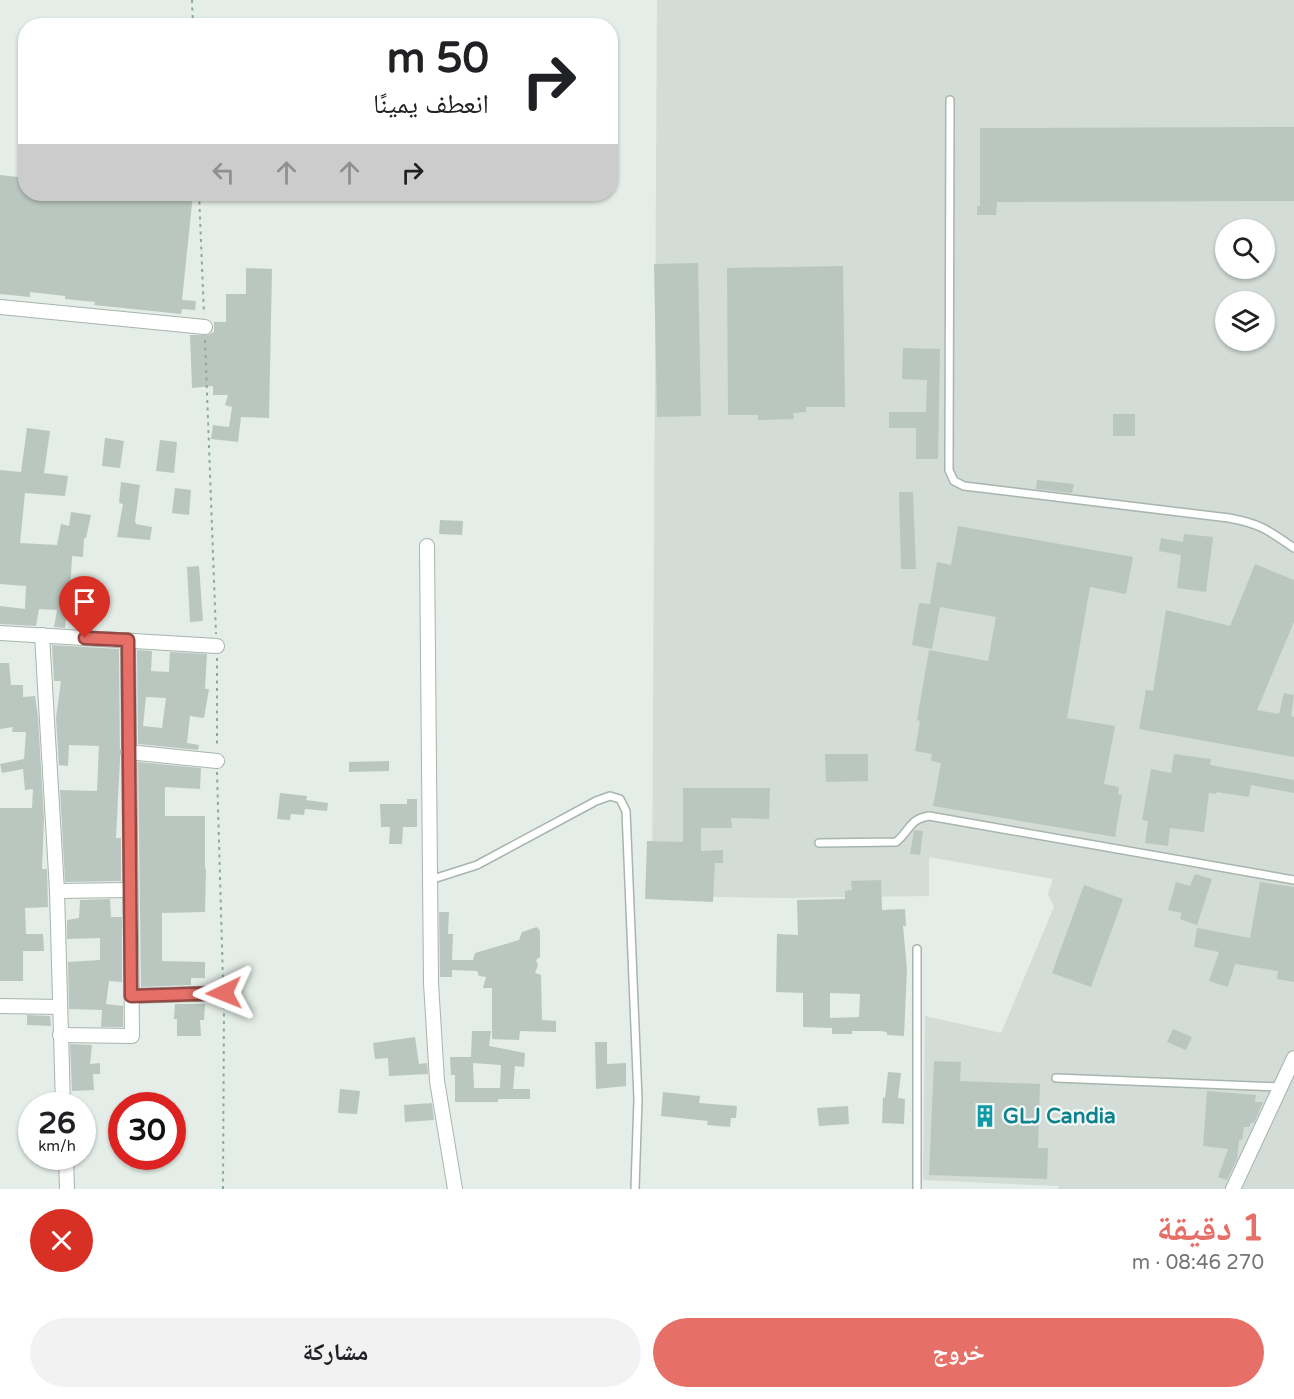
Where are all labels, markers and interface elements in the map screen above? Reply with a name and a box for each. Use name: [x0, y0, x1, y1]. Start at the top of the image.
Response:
text: 50 m: [387, 33, 489, 84]
icon: right: [510, 42, 588, 120]
text: انعطف يمينًا: [373, 88, 489, 121]
icon: left: [207, 156, 240, 189]
icon: ahead: [270, 156, 303, 189]
icon: ahead: [333, 156, 366, 189]
icon: right: [396, 156, 429, 189]
map controls: [1215, 219, 1275, 351]
button: search: [1215, 219, 1275, 279]
button: layers: [1215, 291, 1275, 351]
pin: [59, 576, 110, 638]
icon: arrive: [68, 585, 101, 618]
position arrow: [192, 961, 256, 1025]
speed limit sign: 30: [108, 1092, 186, 1170]
building icon: GLJ Candia: [972, 1103, 998, 1129]
place label: GLJ Candia: [1003, 1104, 1116, 1129]
text: 26: [38, 1105, 76, 1142]
text: km/h: [38, 1137, 76, 1155]
text: 1 دقيقة: [1156, 1207, 1264, 1250]
button: close: [30, 1209, 93, 1272]
text: 270 m · 08:46: [1132, 1251, 1264, 1275]
button: مشاركة: [30, 1318, 641, 1387]
button: خروج: [653, 1318, 1264, 1387]

